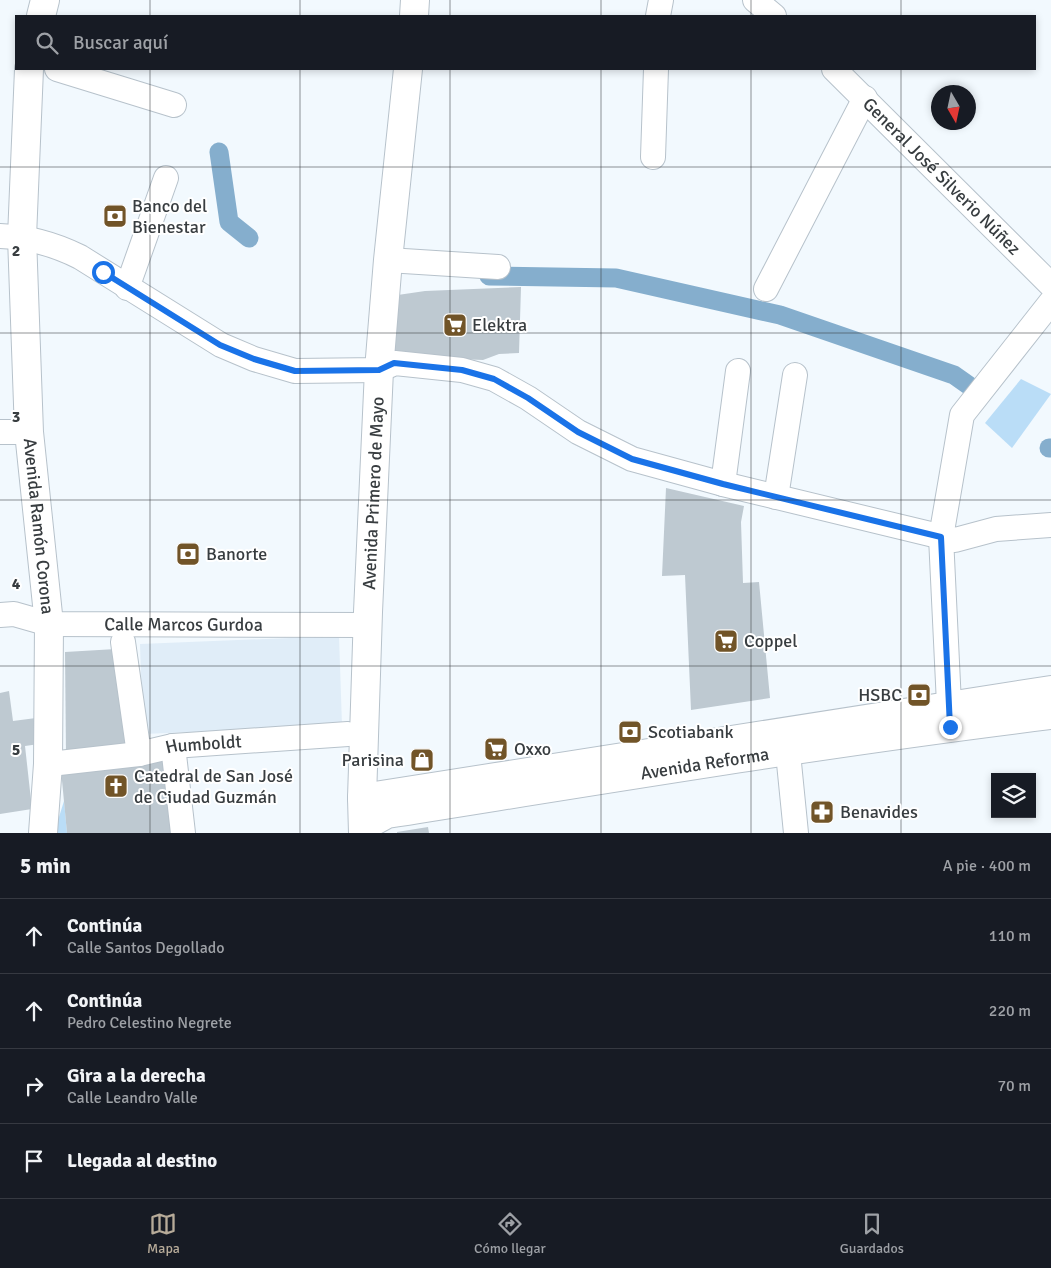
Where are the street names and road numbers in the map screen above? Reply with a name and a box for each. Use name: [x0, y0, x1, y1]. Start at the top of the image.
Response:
street label: General José Silverio Núñez: [858, 93, 1025, 259]
street label: Avenida Primero de Mayo: [358, 396, 389, 590]
street label: Avenida Ramón Corona: [19, 437, 59, 615]
street label: Calle Marcos Gurdoa: [104, 613, 263, 636]
street label: Humboldt: [163, 730, 242, 758]
street label: Avenida Reforma: [639, 743, 771, 785]

